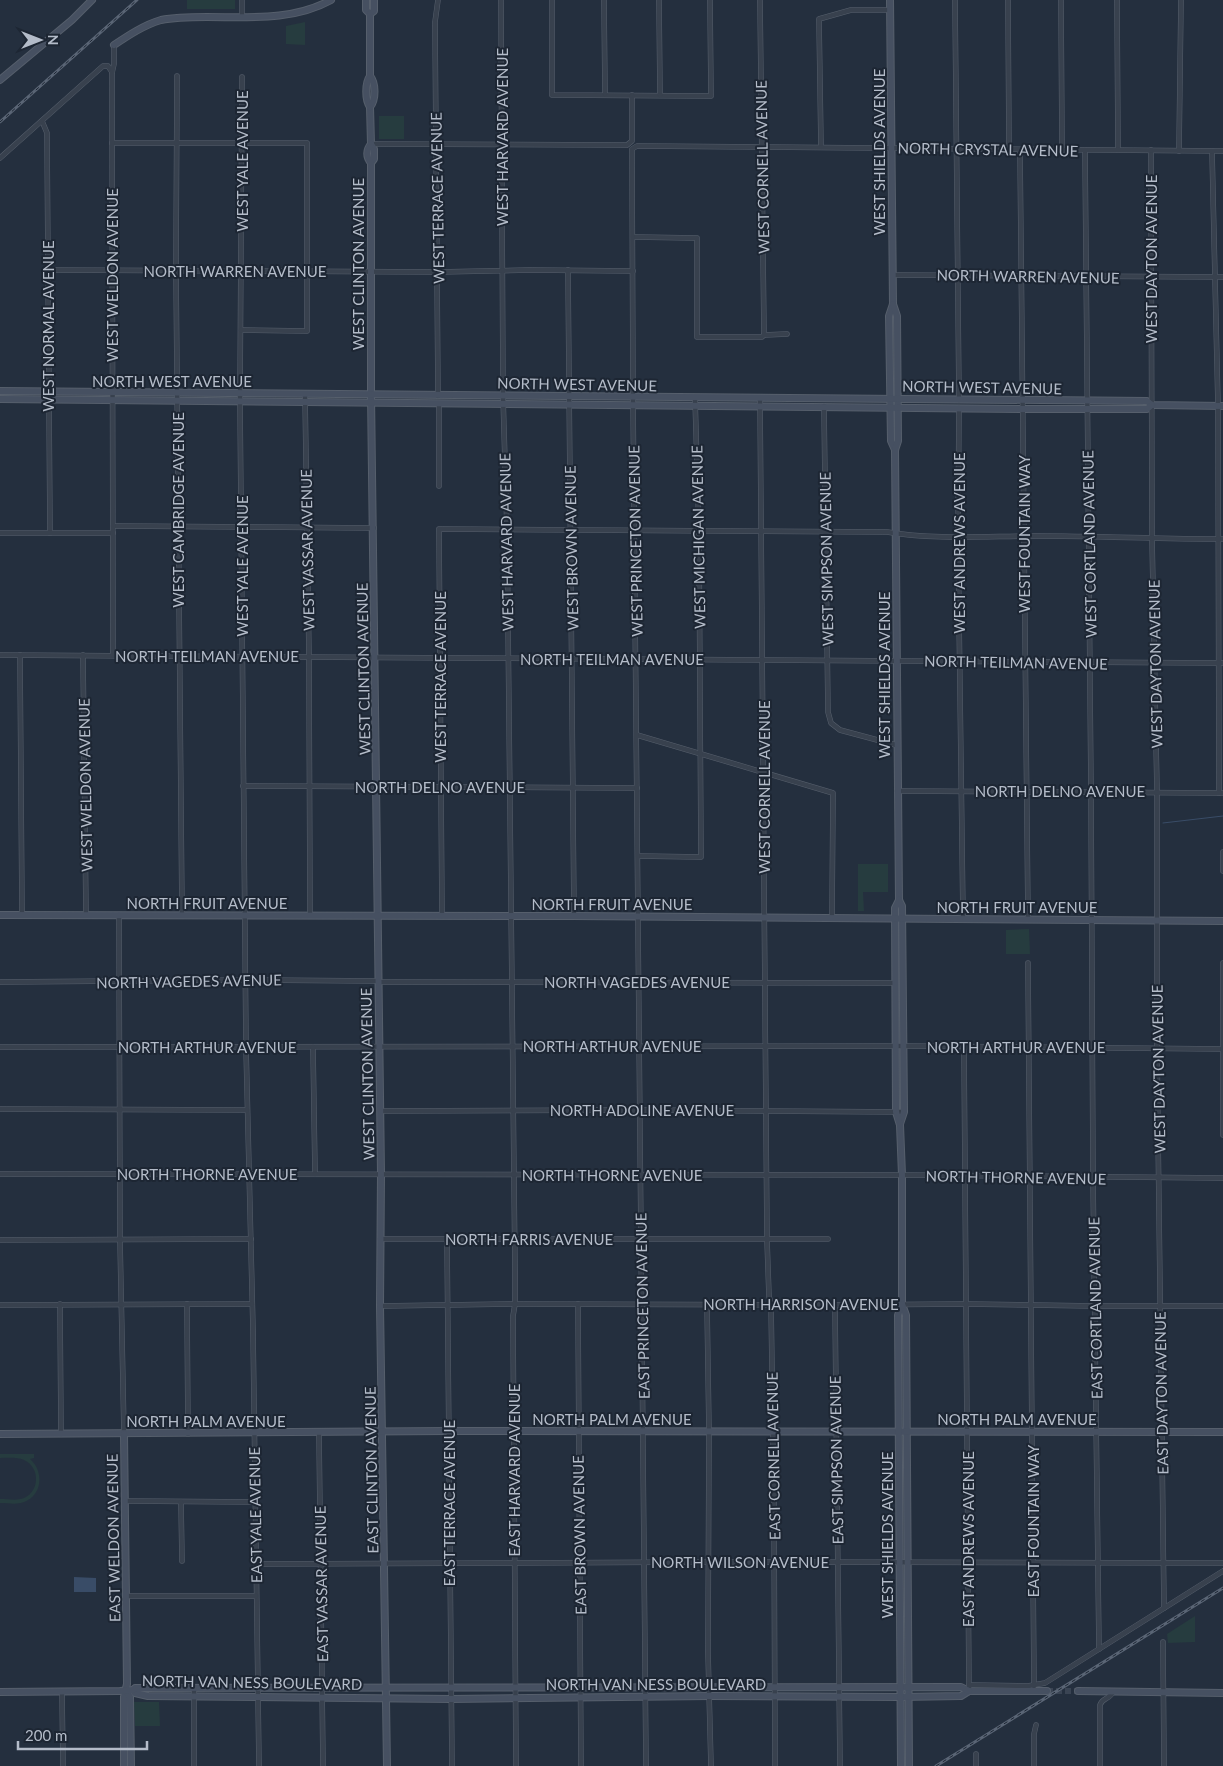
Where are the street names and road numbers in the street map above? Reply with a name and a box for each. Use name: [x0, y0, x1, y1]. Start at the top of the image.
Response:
street label: WEST HARVARD AVENUE: [493, 48, 511, 226]
street label: WEST SHIELDS AVENUE: [870, 69, 888, 235]
street label: WEST CORNELL AVENUE: [751, 80, 773, 254]
street label: WEST YALE AVENUE: [233, 90, 251, 232]
street label: WEST TERRACE AVENUE: [427, 112, 447, 284]
street label: NORTH CRYSTAL AVENUE: [898, 138, 1078, 160]
street label: WEST DAYTON AVENUE: [1142, 175, 1160, 343]
street label: WEST CLINTON AVENUE: [349, 178, 367, 350]
street label: WEST WELDON AVENUE: [103, 188, 121, 362]
street label: WEST NORMAL AVENUE: [39, 240, 57, 412]
street label: NORTH WARREN AVENUE: [143, 262, 327, 280]
street label: NORTH WARREN AVENUE: [936, 265, 1120, 287]
street label: NORTH WEST AVENUE: [92, 372, 252, 390]
street label: NORTH WEST AVENUE: [497, 374, 657, 394]
street label: NORTH WEST AVENUE: [902, 377, 1062, 397]
street label: WEST CAMBRIDGE AVENUE: [169, 412, 187, 608]
street label: WEST PRINCETON AVENUE: [624, 445, 646, 637]
street label: WEST MICHIGAN AVENUE: [687, 445, 709, 629]
street label: WEST CORTLAND AVENUE: [1078, 450, 1100, 638]
street label: WEST ANDREWS AVENUE: [950, 452, 968, 634]
street label: WEST HARVARD AVENUE: [495, 453, 517, 631]
street label: WEST FOUNTAIN WAY: [1015, 454, 1033, 613]
street label: WEST BROWN AVENUE: [561, 465, 581, 631]
street label: WEST VASSAR AVENUE: [297, 469, 317, 631]
street label: WEST SIMPSON AVENUE: [815, 472, 837, 646]
street label: WEST YALE AVENUE: [233, 495, 251, 637]
street label: WEST DAYTON AVENUE: [1145, 580, 1165, 748]
street label: WEST CLINTON AVENUE: [352, 583, 374, 755]
street label: WEST TERRACE AVENUE: [431, 591, 449, 763]
street label: WEST SHIELDS AVENUE: [875, 592, 893, 758]
street label: NORTH TEILMAN AVENUE: [115, 647, 299, 665]
street label: NORTH TEILMAN AVENUE: [520, 650, 704, 668]
street label: NORTH TEILMAN AVENUE: [924, 651, 1108, 673]
street label: WEST WELDON AVENUE: [74, 698, 96, 872]
street label: WEST CORNELL AVENUE: [755, 700, 773, 874]
street label: NORTH DELNO AVENUE: [355, 778, 525, 796]
street label: NORTH DELNO AVENUE: [975, 782, 1145, 800]
street label: NORTH FRUIT AVENUE: [127, 894, 287, 912]
street label: NORTH FRUIT AVENUE: [532, 895, 692, 913]
street label: NORTH FRUIT AVENUE: [937, 898, 1097, 916]
street label: NORTH VAGEDES AVENUE: [96, 970, 282, 992]
street label: NORTH VAGEDES AVENUE: [544, 973, 730, 991]
street label: WEST DAYTON AVENUE: [1148, 985, 1168, 1153]
street label: WEST CLINTON AVENUE: [356, 988, 378, 1160]
street label: NORTH ARTHUR AVENUE: [523, 1037, 701, 1055]
street label: NORTH ARTHUR AVENUE: [118, 1038, 296, 1056]
street label: NORTH ARTHUR AVENUE: [927, 1038, 1105, 1056]
street label: NORTH ADOLINE AVENUE: [550, 1101, 734, 1119]
street label: NORTH THORNE AVENUE: [117, 1165, 297, 1183]
street label: NORTH THORNE AVENUE: [522, 1166, 702, 1184]
street label: NORTH THORNE AVENUE: [926, 1166, 1106, 1188]
street label: EAST PRINCETON AVENUE: [631, 1213, 653, 1399]
street label: EAST CORTLAND AVENUE: [1084, 1217, 1106, 1399]
street label: NORTH FARRIS AVENUE: [445, 1230, 613, 1248]
street label: NORTH HARRISON AVENUE: [703, 1295, 899, 1313]
street label: EAST DAYTON AVENUE: [1151, 1311, 1171, 1475]
street label: EAST CORNELL AVENUE: [763, 1372, 783, 1540]
street label: EAST SIMPSON AVENUE: [826, 1375, 846, 1545]
street label: EAST HARVARD AVENUE: [505, 1384, 523, 1556]
street label: EAST CLINTON AVENUE: [361, 1386, 381, 1554]
street label: NORTH PALM AVENUE: [532, 1410, 692, 1428]
street label: NORTH PALM AVENUE: [937, 1410, 1097, 1428]
street label: NORTH PALM AVENUE: [126, 1412, 286, 1430]
street label: EAST TERRACE AVENUE: [440, 1420, 458, 1586]
street label: EAST FOUNTAIN WAY: [1024, 1444, 1042, 1597]
street label: EAST YALE AVENUE: [245, 1447, 265, 1583]
street label: EAST ANDREWS AVENUE: [959, 1451, 977, 1627]
street label: WEST SHIELDS AVENUE: [878, 1452, 896, 1618]
street label: EAST WELDON AVENUE: [103, 1454, 123, 1622]
street label: EAST BROWN AVENUE: [569, 1455, 589, 1615]
street label: EAST VASSAR AVENUE: [311, 1506, 331, 1662]
street label: NORTH WILSON AVENUE: [651, 1553, 829, 1571]
street label: NORTH VAN NESS BOULEVARD: [142, 1671, 362, 1693]
street label: NORTH VAN NESS BOULEVARD: [546, 1675, 766, 1693]

